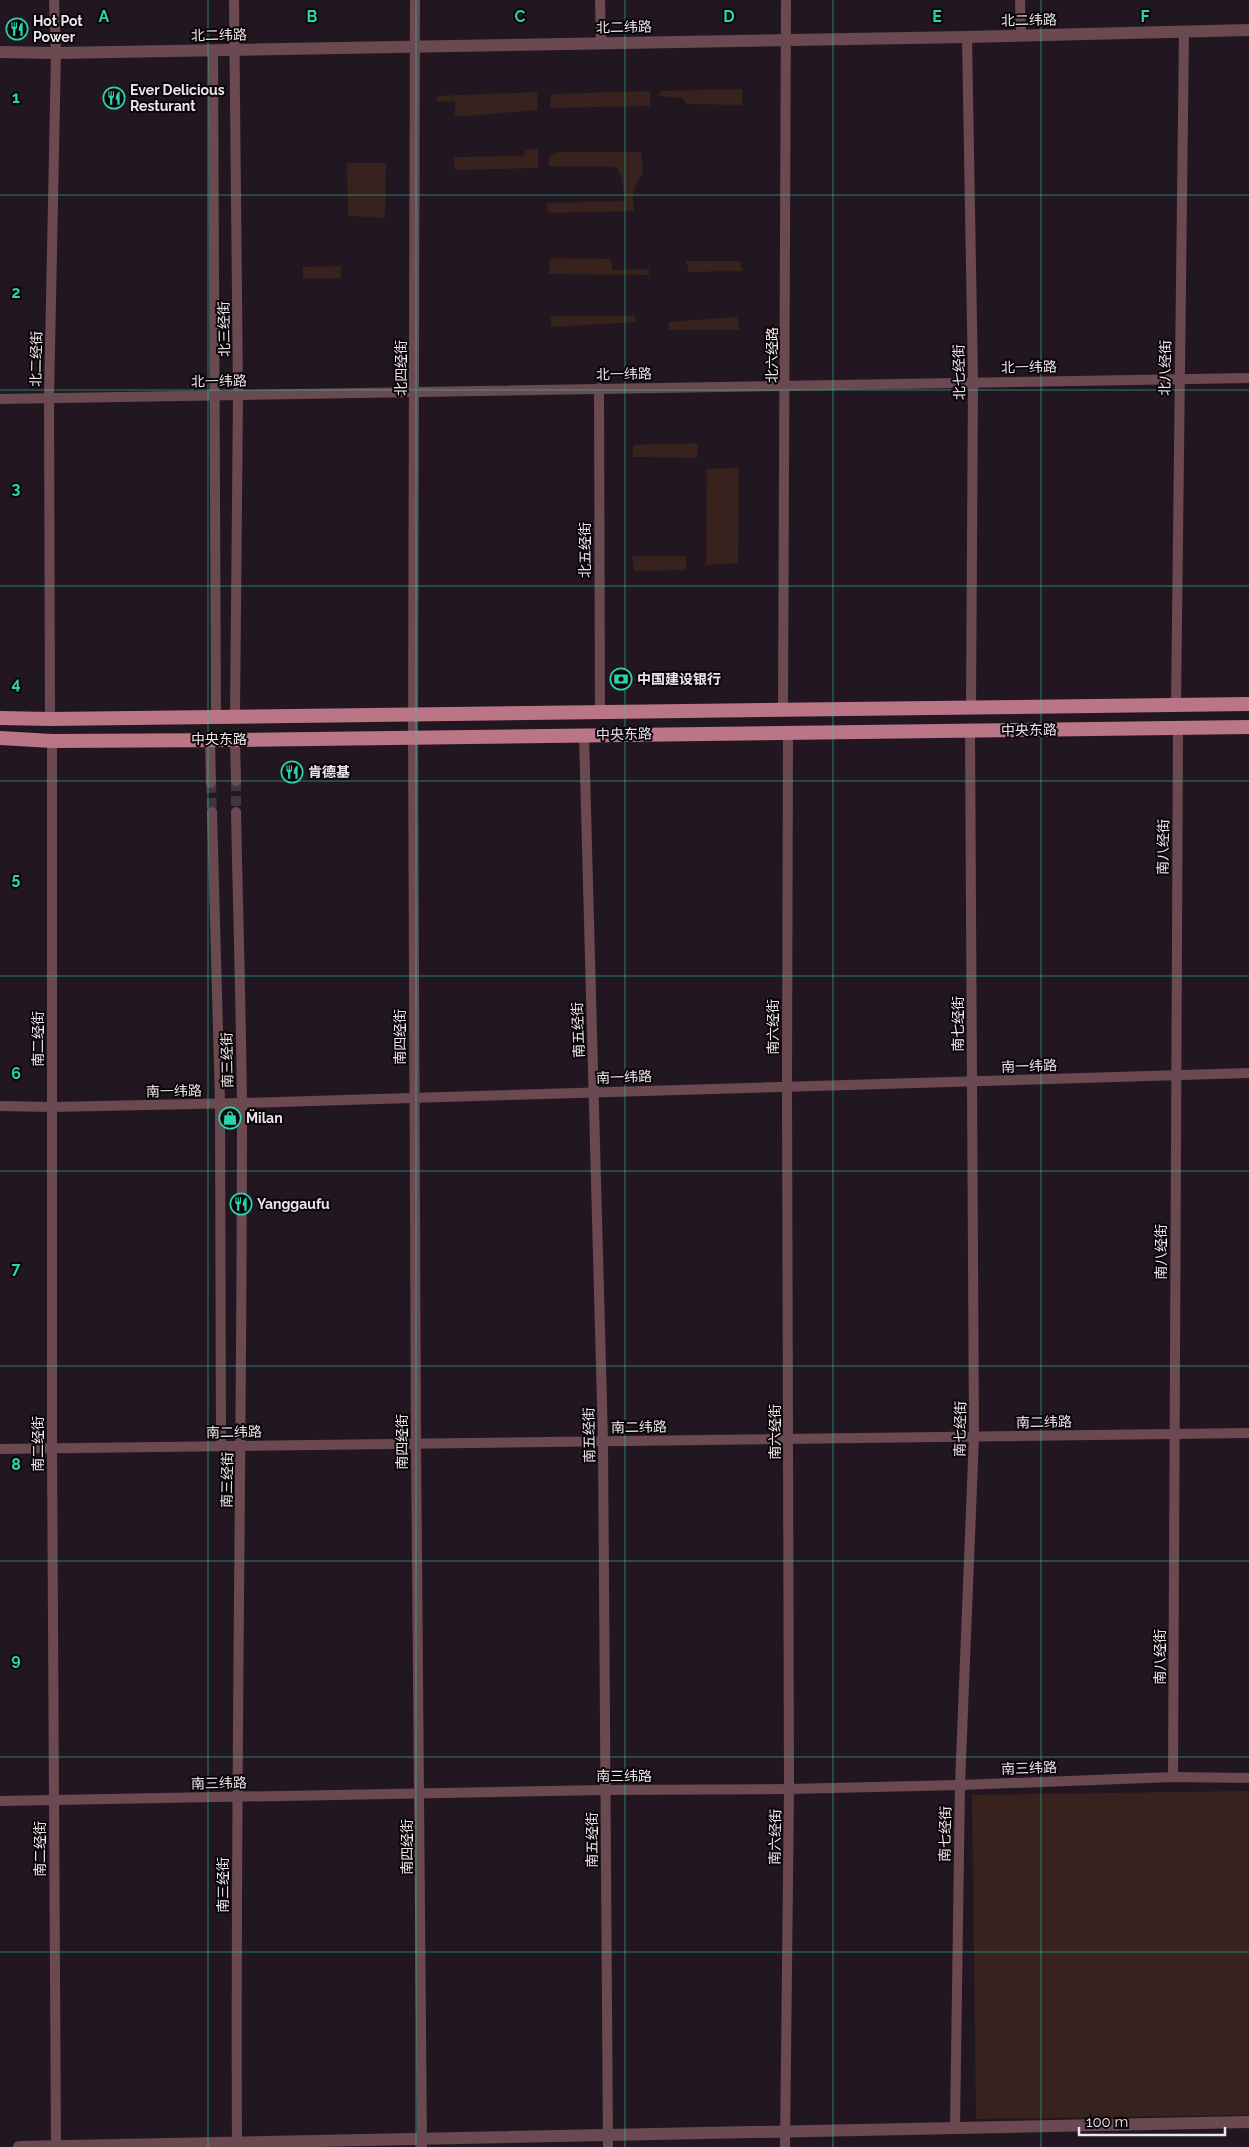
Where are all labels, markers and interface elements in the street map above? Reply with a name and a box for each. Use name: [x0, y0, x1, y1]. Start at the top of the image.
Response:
text: A: [99, 7, 110, 26]
text: B: [307, 7, 318, 26]
text: C: [515, 7, 526, 26]
text: D: [723, 7, 735, 26]
text: E: [932, 7, 942, 26]
text: F: [1140, 7, 1150, 26]
street label: 北二纬路: [1001, 12, 1057, 28]
place label: Hot Pot Power: [33, 13, 83, 45]
restaurant icon: Hot Pot Power: [5, 17, 29, 41]
street label: 北二纬路: [596, 19, 652, 35]
street label: 北二纬路: [191, 27, 247, 43]
place label: Ever Delicious Resturant: [130, 82, 225, 114]
restaurant icon: Ever Delicious Resturant: [102, 86, 126, 110]
text: 1: [12, 88, 20, 107]
text: 2: [11, 283, 21, 302]
street label: 北三经街: [216, 301, 232, 357]
street label: 北六经路: [764, 327, 780, 383]
street label: 北二经街: [28, 331, 44, 387]
street label: 北四经街: [393, 340, 409, 396]
street label: 北八经街: [1157, 340, 1173, 396]
street label: 北七经街: [951, 344, 967, 400]
street label: 北一纬路: [1001, 359, 1057, 375]
street label: 北一纬路: [596, 366, 652, 382]
street label: 北一纬路: [191, 373, 247, 389]
text: 3: [12, 479, 21, 498]
street label: 北五经街: [577, 522, 593, 578]
bank icon: 中国建设银行: [609, 667, 633, 691]
place label: 中国建设银行: [637, 671, 721, 687]
text: 4: [11, 674, 21, 693]
street label: 中央东路: [1001, 722, 1057, 738]
street label: 中央东路: [596, 726, 652, 742]
street label: 中央东路: [191, 731, 247, 747]
restaurant icon: 肯德基: [280, 760, 304, 784]
place label: 肯德基: [308, 764, 350, 780]
street label: 南八经街: [1155, 819, 1171, 875]
text: 5: [12, 869, 21, 888]
street label: 南七经街: [950, 996, 966, 1052]
street label: 南六经街: [765, 999, 781, 1055]
street label: 南五经街: [569, 1002, 587, 1058]
street label: 南四经街: [392, 1009, 408, 1065]
street label: 南二经街: [30, 1011, 46, 1067]
street label: 南三经街: [219, 1032, 235, 1088]
street label: 南一纬路: [1001, 1057, 1057, 1075]
text: 6: [11, 1064, 21, 1083]
street label: 南一纬路: [596, 1068, 652, 1086]
street label: 南一纬路: [146, 1083, 202, 1099]
shop icon: M̈ilan: [218, 1106, 242, 1130]
place label: M̈ilan: [246, 1109, 283, 1126]
restaurant icon: Yanggaufu: [229, 1192, 253, 1216]
place label: Yanggaufu: [257, 1196, 330, 1212]
street label: 南八经街: [1153, 1224, 1169, 1280]
text: 7: [12, 1259, 21, 1278]
street label: 南七经街: [952, 1401, 968, 1457]
street label: 南六经街: [767, 1404, 783, 1460]
street label: 南五经街: [581, 1407, 597, 1463]
street label: 南四经街: [394, 1414, 410, 1470]
street label: 南二纬路: [1016, 1414, 1072, 1430]
street label: 南二经街: [30, 1416, 46, 1472]
street label: 南二纬路: [611, 1419, 667, 1435]
street label: 南二纬路: [206, 1424, 262, 1440]
street label: 南三经街: [219, 1452, 235, 1508]
text: 8: [11, 1455, 21, 1474]
street label: 南八经街: [1152, 1629, 1168, 1685]
text: 9: [11, 1650, 21, 1669]
street label: 南三纬路: [1001, 1759, 1057, 1777]
street label: 南三纬路: [596, 1768, 652, 1784]
street label: 南三纬路: [191, 1775, 247, 1791]
street label: 南七经街: [937, 1806, 953, 1862]
street label: 南六经街: [767, 1809, 783, 1865]
street label: 南五经街: [584, 1812, 600, 1868]
street label: 南四经街: [399, 1819, 415, 1875]
street label: 南二经街: [32, 1821, 48, 1877]
street label: 南三经街: [215, 1857, 231, 1913]
scale bar: [1079, 2104, 1225, 2136]
text: 100 m: [1086, 2113, 1128, 2131]

